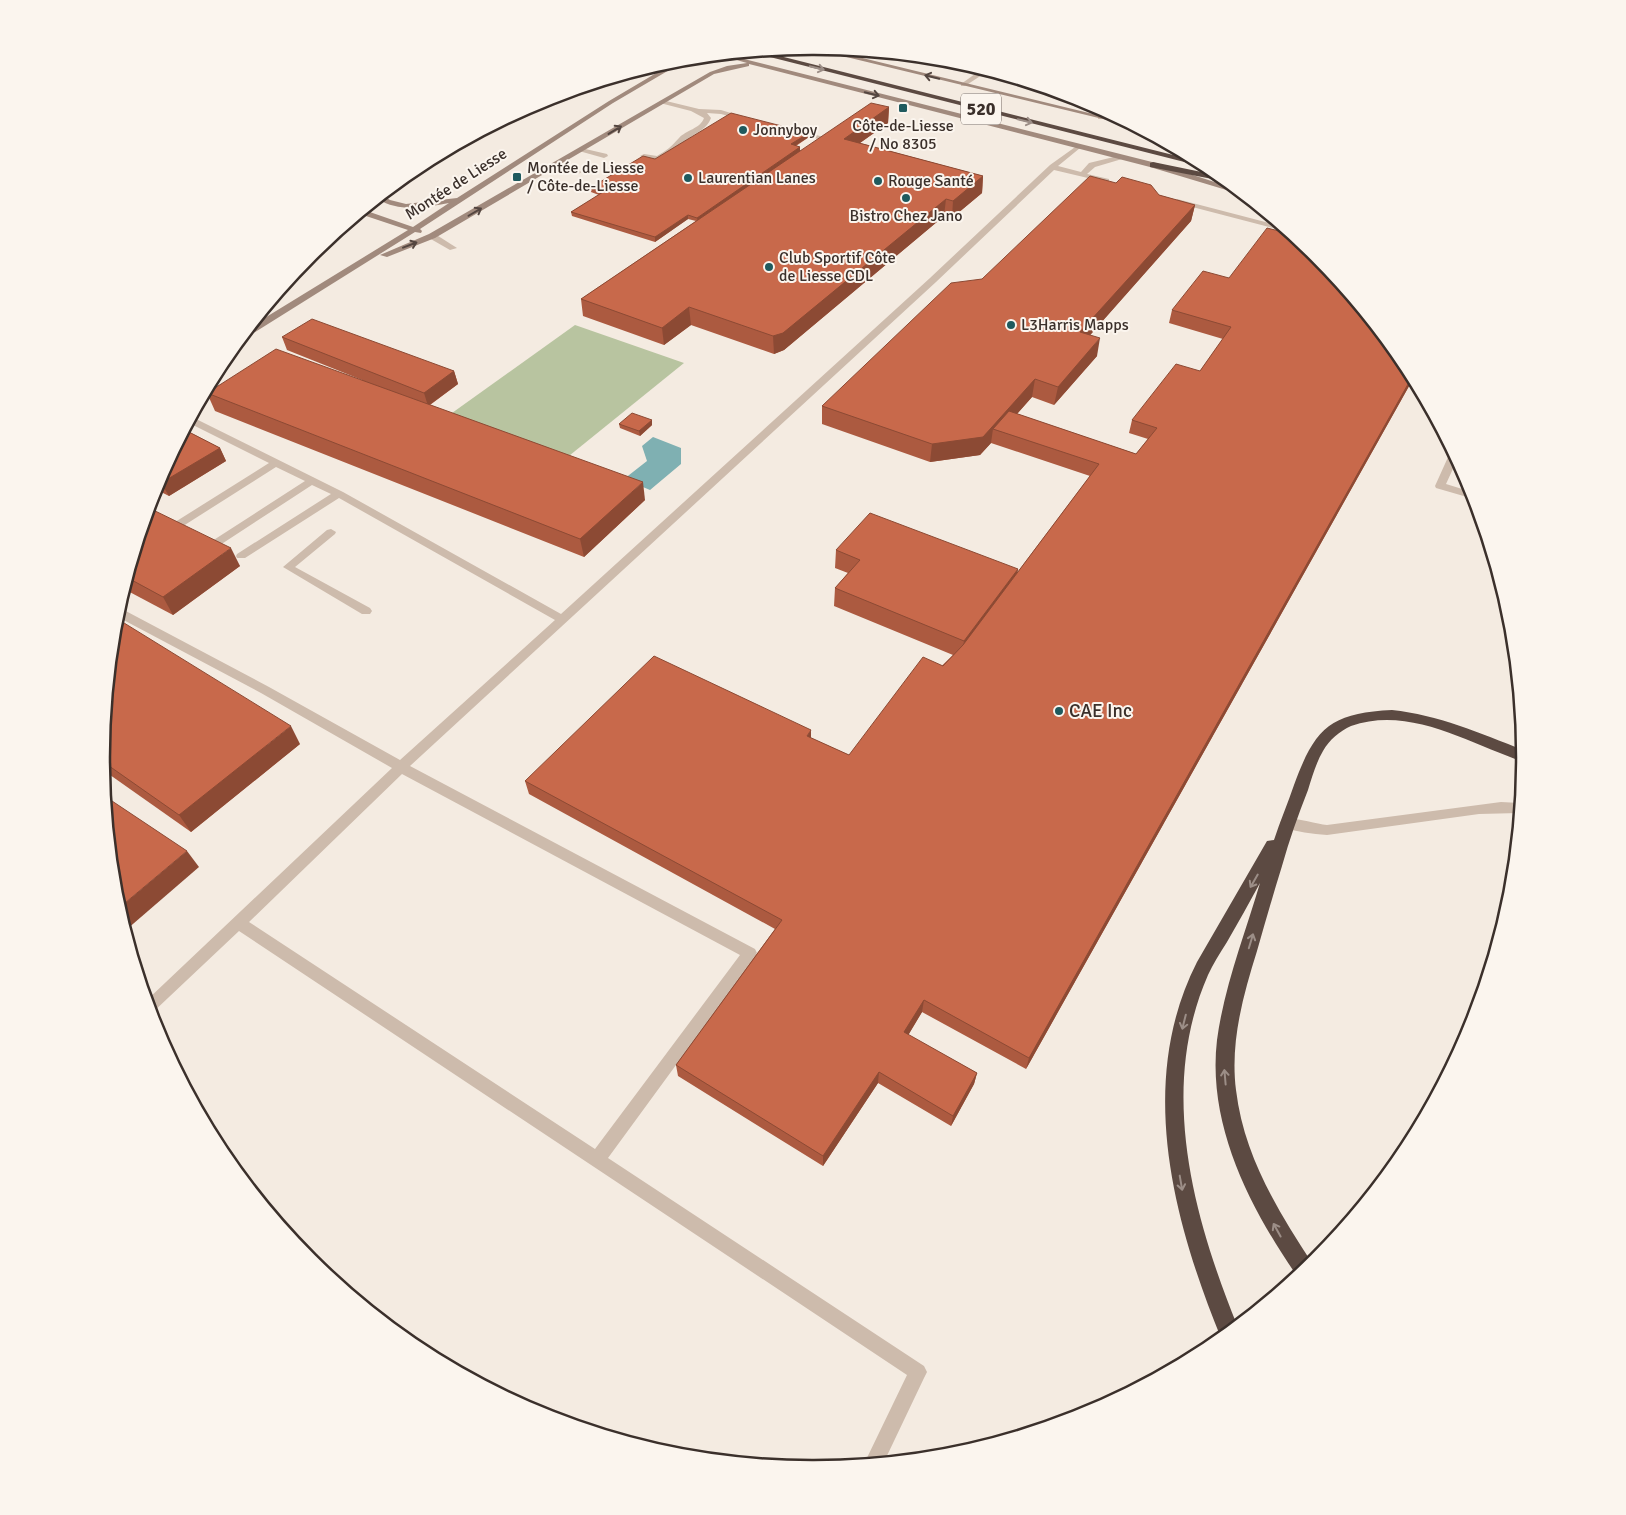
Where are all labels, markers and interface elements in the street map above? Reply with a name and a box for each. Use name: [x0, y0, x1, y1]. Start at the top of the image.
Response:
one-way arrow: [808, 64, 824, 73]
one-way arrow: [925, 72, 941, 81]
one-way arrow: [864, 90, 880, 99]
road number: 520: [961, 94, 1001, 125]
marker: Côte-de-Liesse / No 8305: [897, 102, 909, 114]
place label: Côte-de-Liesse / No 8305: [852, 116, 954, 154]
one-way arrow: [1017, 116, 1033, 126]
place label: Jonnyboy: [753, 120, 818, 140]
one-way arrow: [607, 124, 621, 134]
marker: Jonnyboy: [737, 124, 749, 136]
street label: Montée de Liesse: [401, 144, 511, 224]
place label: Montée de Liesse / Côte-de-Liesse: [527, 158, 644, 196]
place label: Laurentian Lanes: [698, 168, 816, 188]
marker: Montée de Liesse / Côte-de-Liesse: [511, 171, 523, 183]
place label: Rouge Santé: [888, 171, 974, 191]
marker: Laurentian Lanes: [682, 172, 694, 184]
marker: Rouge Santé: [872, 175, 884, 187]
marker: Bistro Chez Jano: [900, 192, 912, 204]
place label: Bistro Chez Jano: [850, 206, 963, 226]
one-way arrow: [467, 207, 482, 217]
one-way arrow: [402, 239, 417, 249]
place label: Club Sportif Côte de Liesse CDL: [779, 248, 896, 286]
marker: Club Sportif Côte de Liesse CDL: [763, 261, 775, 273]
place label: L3Harris Mapps: [1021, 315, 1129, 335]
marker: L3Harris Mapps: [1005, 319, 1017, 331]
place label: CAE Inc: [1069, 699, 1132, 723]
marker: CAE Inc: [1053, 705, 1065, 717]
one-way arrow: [1248, 873, 1258, 887]
one-way arrow: [1247, 934, 1257, 950]
one-way arrow: [1179, 1013, 1188, 1029]
one-way arrow: [1221, 1070, 1230, 1086]
one-way arrow: [1177, 1174, 1187, 1190]
one-way arrow: [1271, 1223, 1281, 1237]

